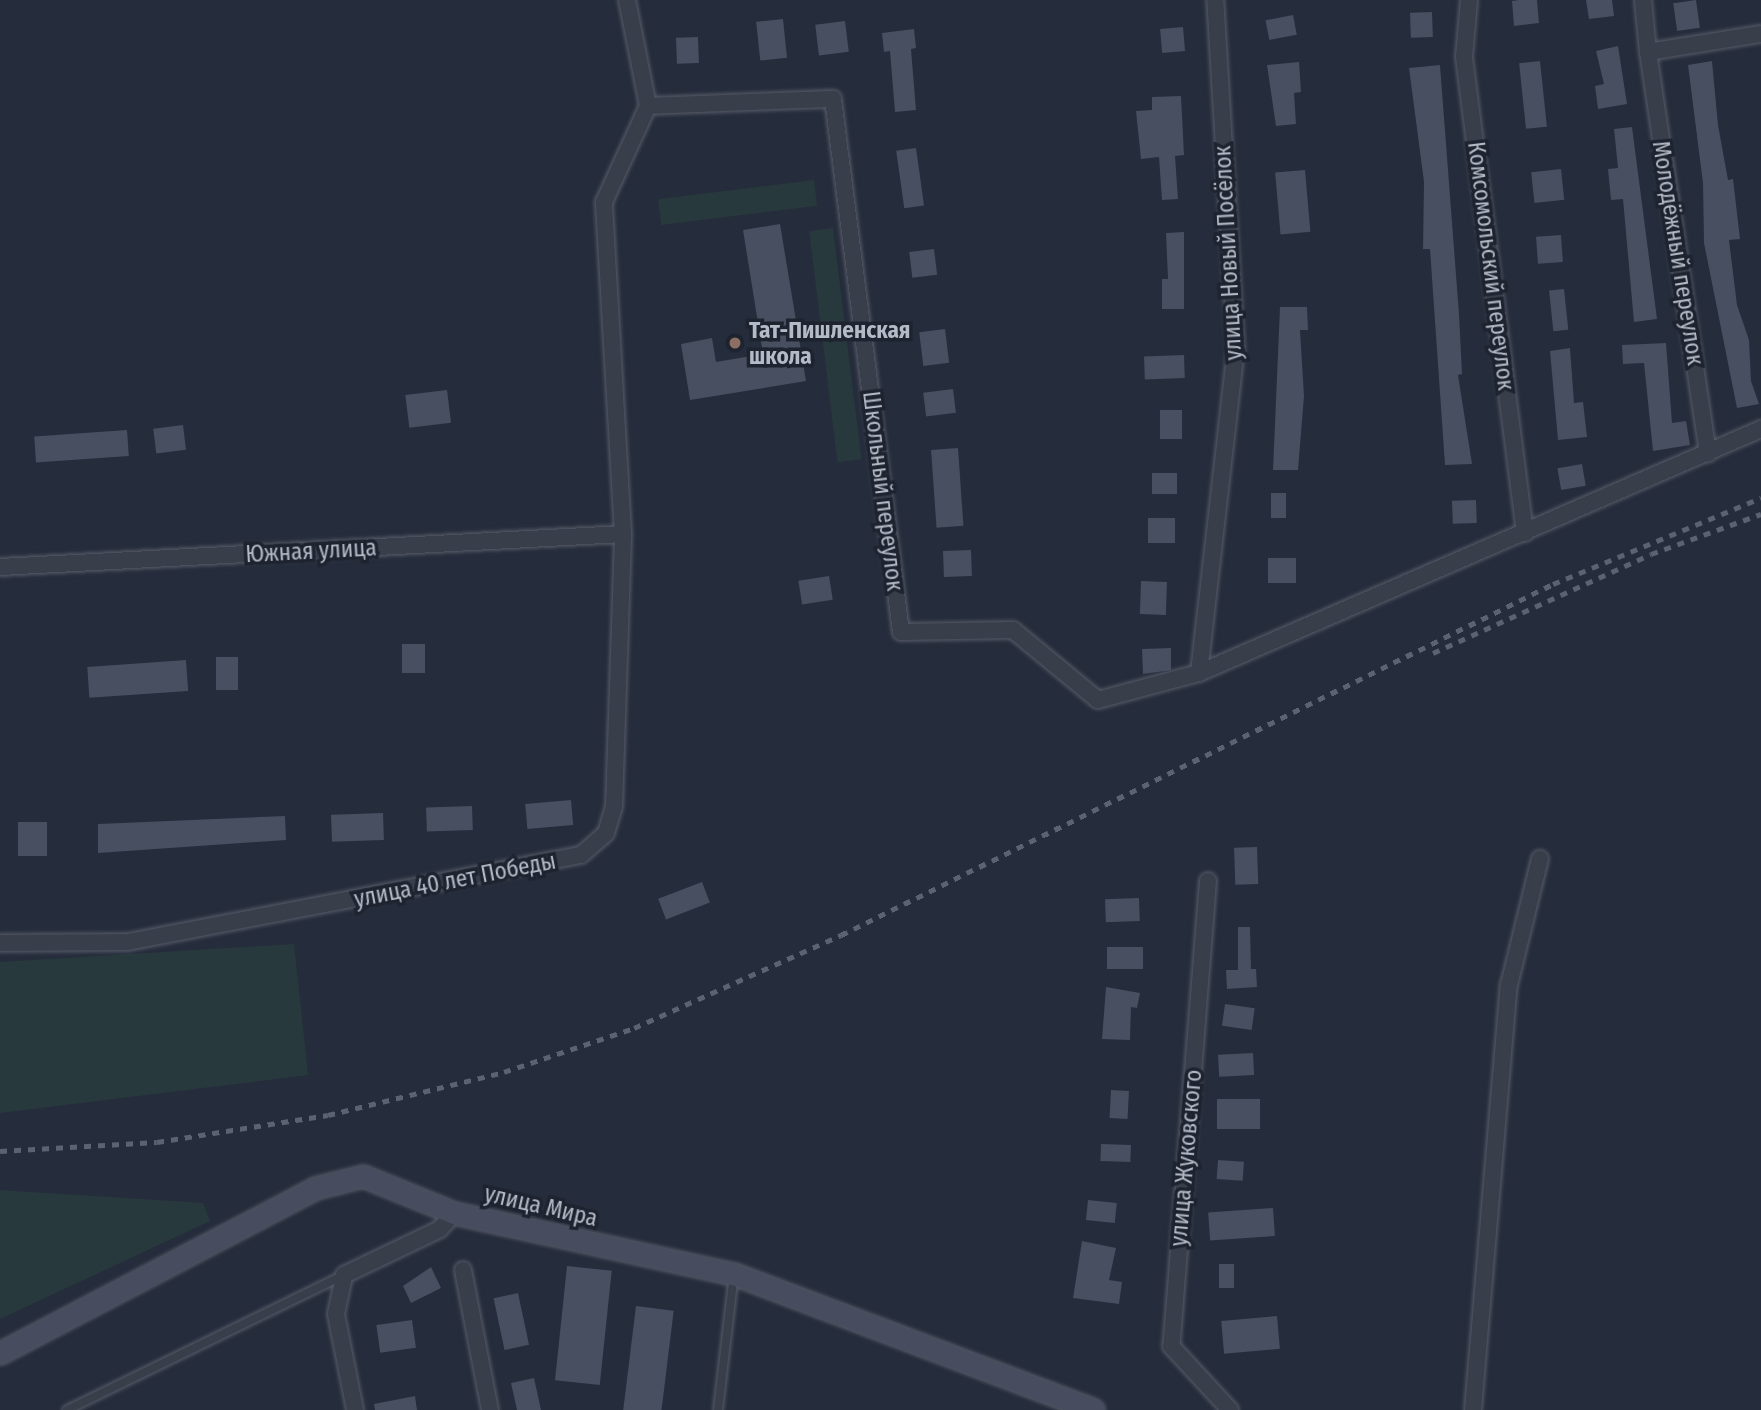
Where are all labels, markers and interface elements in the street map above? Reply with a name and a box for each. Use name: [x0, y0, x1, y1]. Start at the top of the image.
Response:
street label: Молодёжный переулок: [1647, 139, 1709, 367]
street label: Комсомольский переулок: [1462, 140, 1520, 392]
street label: улица Новый Посёлок: [1209, 145, 1247, 361]
place label: Тат-Пишленская школа: [749, 316, 910, 370]
marker: Тат-Пишленская школа: [727, 335, 743, 351]
street label: Школьный переулок: [857, 390, 909, 592]
street label: Южная улица: [245, 534, 377, 568]
street label: улица 40 лет Победы: [352, 847, 558, 913]
street label: улица Жуковского: [1165, 1069, 1207, 1247]
street label: улица Мира: [482, 1180, 600, 1232]

